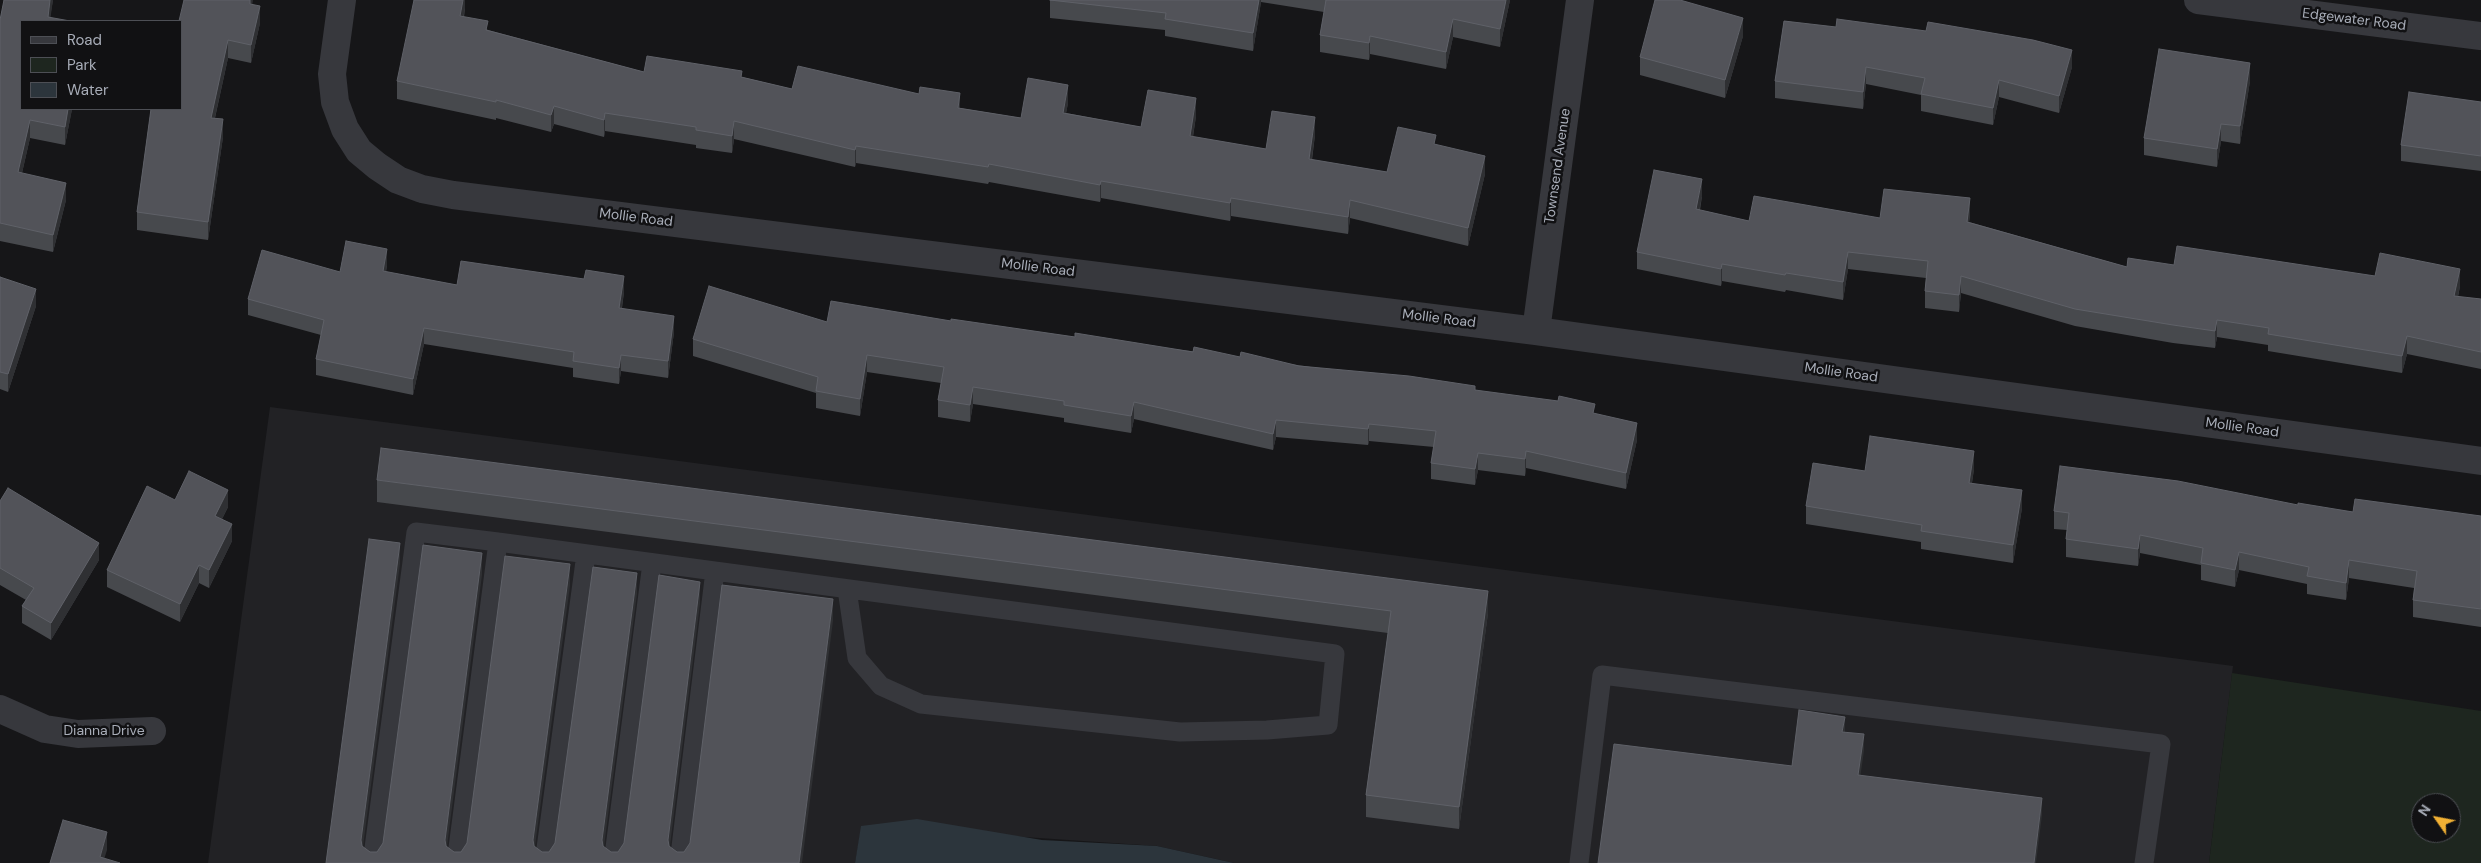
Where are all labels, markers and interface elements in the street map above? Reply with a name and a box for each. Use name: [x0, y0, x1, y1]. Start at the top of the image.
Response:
street label: Edgewater Road: [2301, 5, 2407, 35]
legend: [20, 20, 182, 110]
text: Road: [67, 30, 102, 50]
text: Park: [67, 55, 97, 75]
text: Water: [67, 80, 108, 100]
street label: Townsend Avenue: [1542, 107, 1574, 225]
street label: Mollie Road: [598, 205, 674, 231]
street label: Mollie Road: [1000, 255, 1076, 281]
street label: Mollie Road: [1401, 306, 1477, 332]
street label: Mollie Road: [1803, 360, 1879, 386]
street label: Mollie Road: [2204, 415, 2280, 441]
street label: Dianna Drive: [63, 723, 145, 739]
north arrow: [2411, 793, 2461, 843]
text: N: [2414, 801, 2435, 820]

